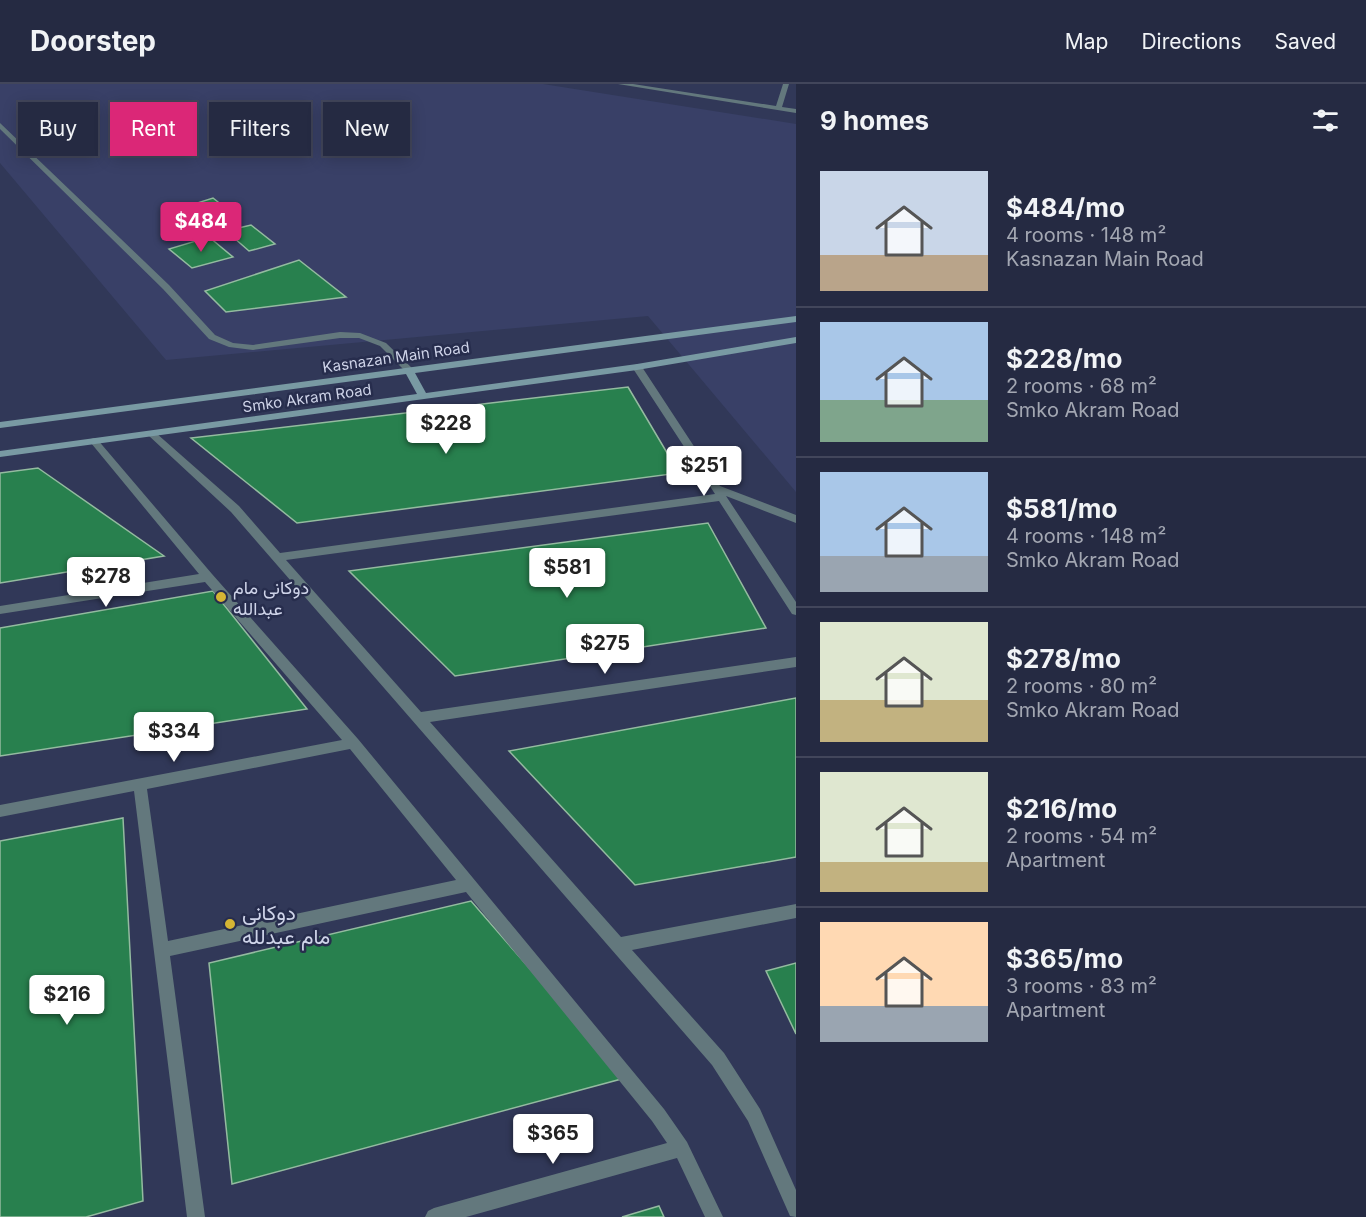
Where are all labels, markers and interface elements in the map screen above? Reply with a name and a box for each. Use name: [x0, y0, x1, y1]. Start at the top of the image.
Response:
text: Doorstep: [30, 24, 156, 58]
text: Map: [1065, 29, 1108, 54]
text: Directions: [1141, 29, 1242, 54]
text: Saved: [1275, 29, 1336, 54]
chip: Buy: [18, 102, 98, 156]
chip: Rent: [110, 102, 197, 156]
chip: Filters: [209, 102, 311, 156]
chip: New: [323, 102, 410, 156]
icon: filters: [1309, 104, 1342, 137]
text: 9 homes: [820, 105, 929, 136]
text: $484/mo: [1006, 192, 1125, 223]
icon: home: [868, 195, 940, 267]
pin: $484: [165, 202, 237, 253]
text: $484: [174, 209, 228, 233]
text: 4 rooms · 148 m²: [1006, 223, 1166, 247]
text: Kasnazan Main Road: [1006, 247, 1204, 271]
street label: Kasnazan Main Road: [321, 337, 471, 377]
text: $228/mo: [1006, 343, 1122, 374]
icon: home: [868, 346, 940, 418]
text: 2 rooms · 68 m²: [1006, 374, 1157, 398]
street label: Smko Akram Road: [241, 380, 373, 416]
text: Smko Akram Road: [1006, 398, 1179, 422]
pin: $228: [410, 404, 482, 455]
text: $228: [420, 411, 472, 435]
pin: $251: [668, 446, 740, 497]
text: $251: [680, 453, 728, 477]
text: $581/mo: [1006, 493, 1118, 524]
icon: home: [868, 496, 940, 568]
text: 4 rooms · 148 m²: [1006, 524, 1166, 548]
pin: $581: [531, 548, 603, 599]
text: Smko Akram Road: [1006, 548, 1179, 572]
text: $581: [543, 555, 591, 579]
pin: $278: [70, 557, 142, 608]
text: $278: [81, 564, 131, 588]
place label: دوكانى مام عبداللە: [233, 577, 309, 619]
marker: دوكانى مام عبداللە: [214, 590, 228, 604]
pin: $275: [569, 624, 641, 675]
text: $275: [580, 631, 630, 655]
text: $278/mo: [1006, 643, 1121, 674]
icon: home: [868, 646, 940, 718]
text: 2 rooms · 80 m²: [1006, 674, 1157, 698]
text: Smko Akram Road: [1006, 698, 1179, 722]
pin: $334: [138, 712, 210, 763]
text: $334: [148, 719, 200, 743]
text: $216/mo: [1006, 793, 1117, 824]
icon: home: [868, 796, 940, 868]
text: 2 rooms · 54 m²: [1006, 824, 1157, 848]
text: Apartment: [1006, 848, 1105, 872]
place label: دوکانی مام عبدللە: [242, 900, 330, 951]
marker: دوکانی مام عبدللە: [223, 917, 237, 931]
text: $365/mo: [1006, 943, 1123, 974]
icon: home: [868, 946, 940, 1018]
text: 3 rooms · 83 m²: [1006, 974, 1157, 998]
pin: $216: [31, 975, 103, 1026]
text: $216: [43, 982, 91, 1006]
text: Apartment: [1006, 998, 1105, 1022]
pin: $365: [517, 1114, 589, 1165]
text: $365: [527, 1121, 579, 1145]

